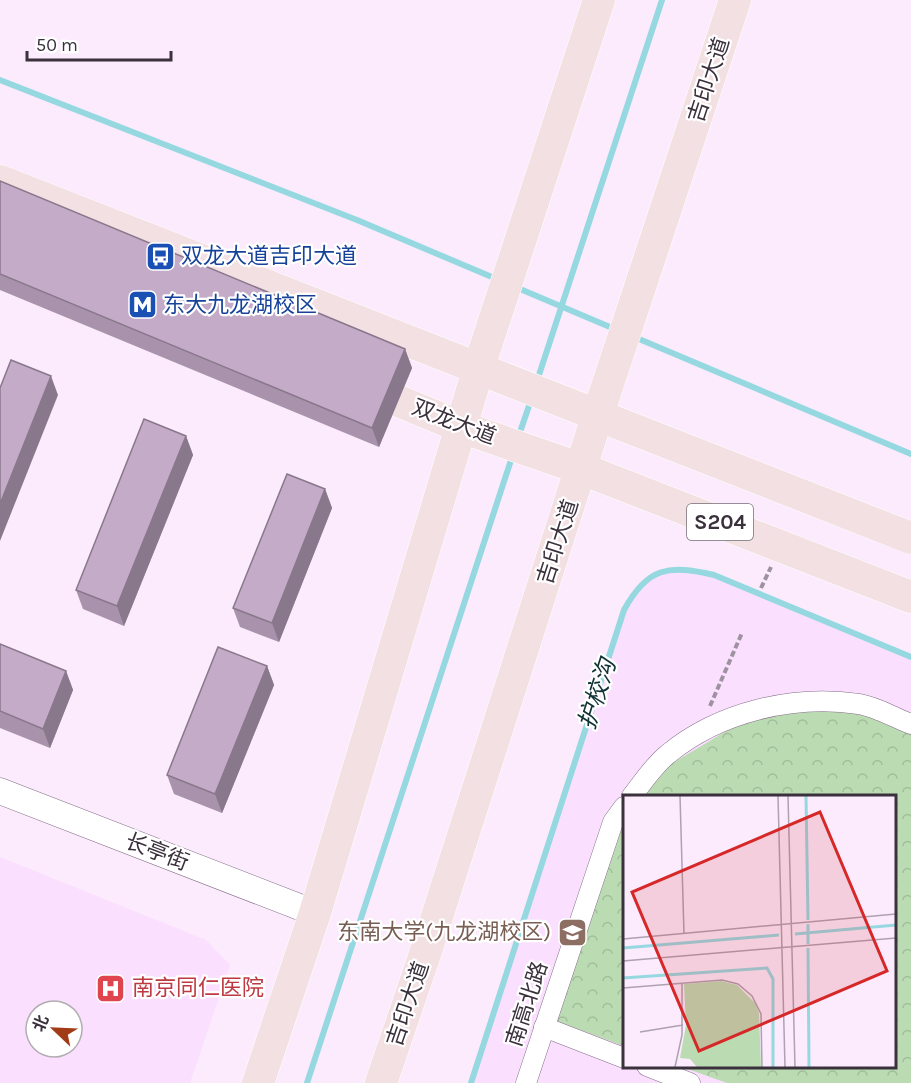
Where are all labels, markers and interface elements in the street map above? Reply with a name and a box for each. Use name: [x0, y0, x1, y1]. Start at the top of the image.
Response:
scale bar: [27, 24, 171, 62]
text: 50 m: [36, 34, 78, 56]
street label: 吉印大道: [683, 34, 735, 126]
bus stop icon: 双龙大道吉印大道: [144, 240, 176, 272]
place label: 双龙大道吉印大道: [181, 243, 357, 269]
metro station icon: 东大九龙湖校区: [126, 289, 158, 321]
place label: 东大九龙湖校区: [163, 292, 317, 318]
street label: 双龙大道: [408, 394, 500, 450]
street label: 吉印大道: [532, 496, 584, 588]
road number: S204: [687, 504, 753, 540]
water label: 护校沟: [573, 653, 622, 733]
inset map: [623, 795, 896, 1068]
street label: 长亭街: [122, 828, 192, 876]
school or university icon: 东南大学(九龙湖校区): [556, 916, 588, 948]
place label: 东南大学(九龙湖校区): [337, 919, 551, 945]
street label: 吉印大道: [381, 958, 435, 1050]
street label: 南高北路: [501, 958, 553, 1050]
hospital icon: 南京同仁医院: [95, 972, 127, 1004]
place label: 南京同仁医院: [132, 975, 264, 1001]
north arrow: [24, 999, 84, 1059]
text: 北: [29, 1012, 53, 1034]

